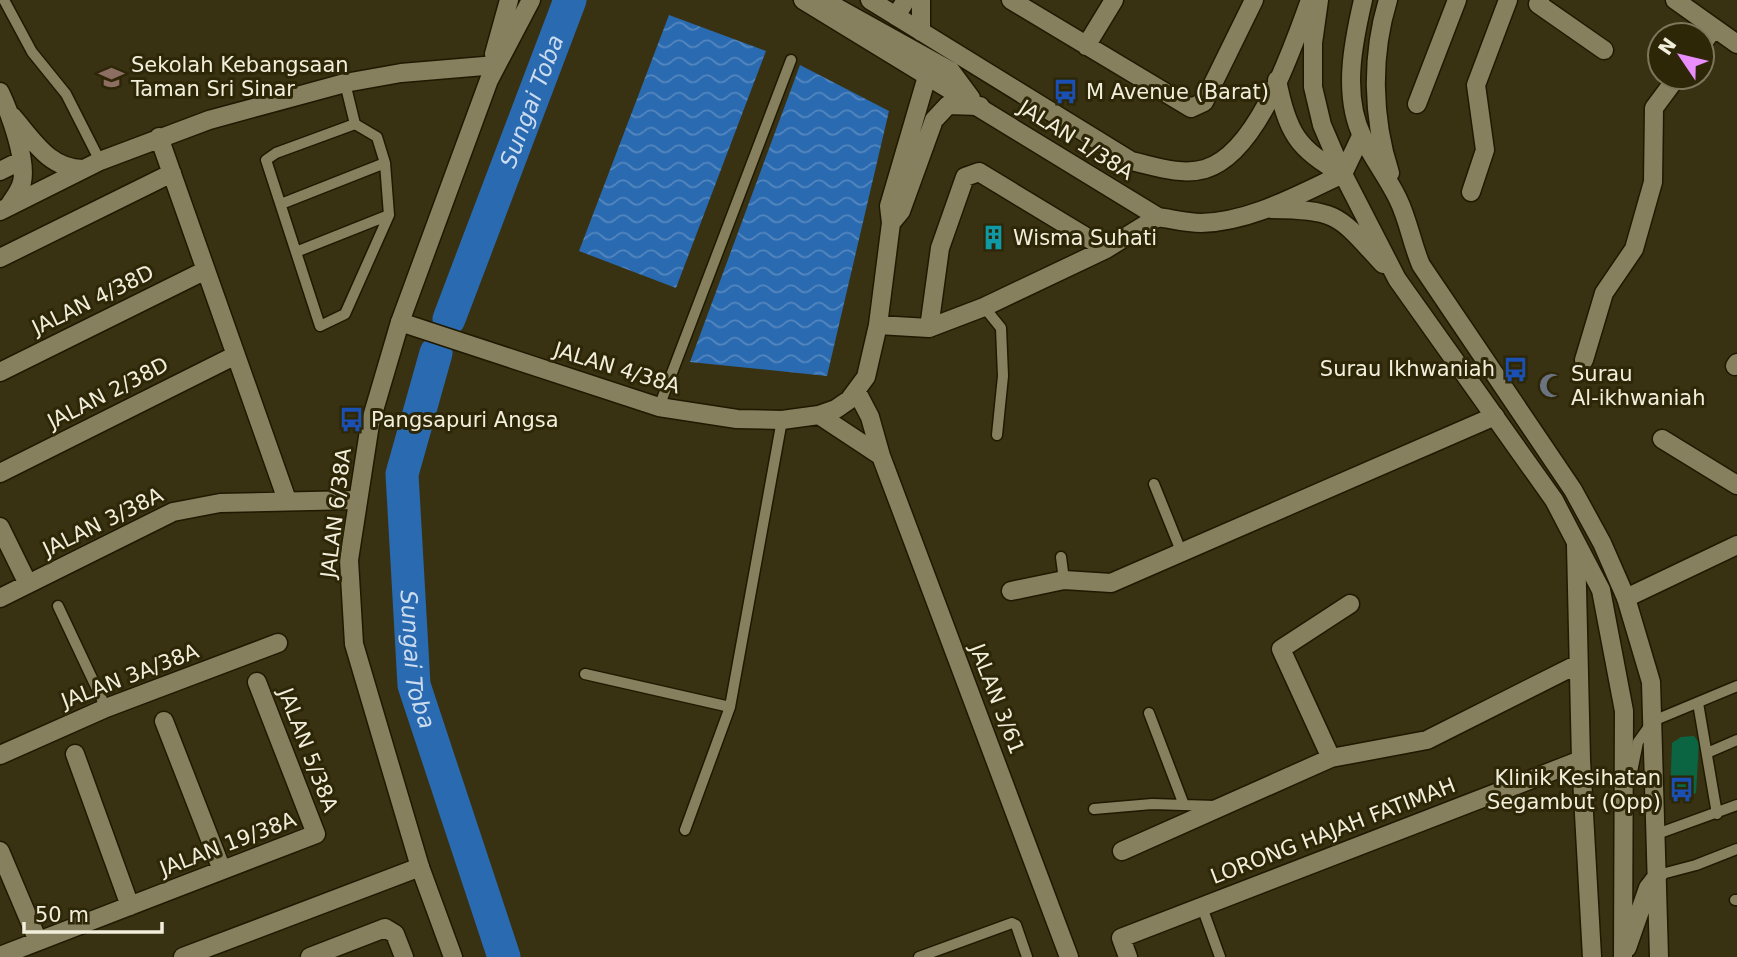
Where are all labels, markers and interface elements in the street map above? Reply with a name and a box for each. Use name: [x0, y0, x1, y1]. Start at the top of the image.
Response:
north arrow: [1646, 21, 1716, 91]
water label: Sungai Toba: [495, 31, 569, 171]
text: N: [1654, 33, 1681, 59]
place label: Sekolah Kebangsaan Taman Sri Sinar: [130, 53, 349, 101]
school or university icon: Sekolah Kebangsaan Taman Sri Sinar: [97, 63, 125, 91]
bus stop icon: M Avenue (Barat): [1052, 78, 1080, 106]
place label: M Avenue (Barat): [1086, 80, 1269, 104]
street label: JALAN 1/38A: [1013, 94, 1138, 185]
building icon: Wisma Suhati: [979, 224, 1007, 252]
place label: Wisma Suhati: [1013, 226, 1157, 250]
street label: JALAN 4/38D: [26, 260, 158, 341]
street label: JALAN 4/38A: [549, 337, 684, 399]
street label: JALAN 2/38D: [42, 352, 172, 435]
bus stop icon: Surau Ikhwaniah: [1501, 355, 1529, 383]
place label: Surau Ikhwaniah: [1320, 357, 1495, 381]
place label: Surau Al-ikhwaniah: [1571, 362, 1705, 410]
mosque icon: Surau Al-ikhwaniah: [1537, 372, 1565, 400]
bus stop icon: Pangsapuri Angsa: [337, 406, 365, 434]
place label: Pangsapuri Angsa: [371, 408, 559, 432]
street label: JALAN 6/38A: [316, 446, 356, 581]
street label: JALAN 3/38A: [37, 482, 168, 562]
water label: Sungai Toba: [396, 589, 441, 732]
street label: JALAN 3A/38A: [56, 639, 203, 714]
street label: JALAN 3/61: [964, 639, 1029, 758]
street label: JALAN 5/38A: [273, 683, 343, 816]
place label: Klinik Kesihatan Segambut (Opp): [1487, 766, 1661, 814]
street label: LORONG HAJAH FATIMAH: [1207, 773, 1459, 889]
bus stop icon: Klinik Kesihatan Segambut (Opp): [1667, 776, 1695, 804]
street label: JALAN 19/38A: [155, 807, 300, 882]
scale bar: [24, 890, 163, 934]
text: 50 m: [35, 903, 89, 927]

